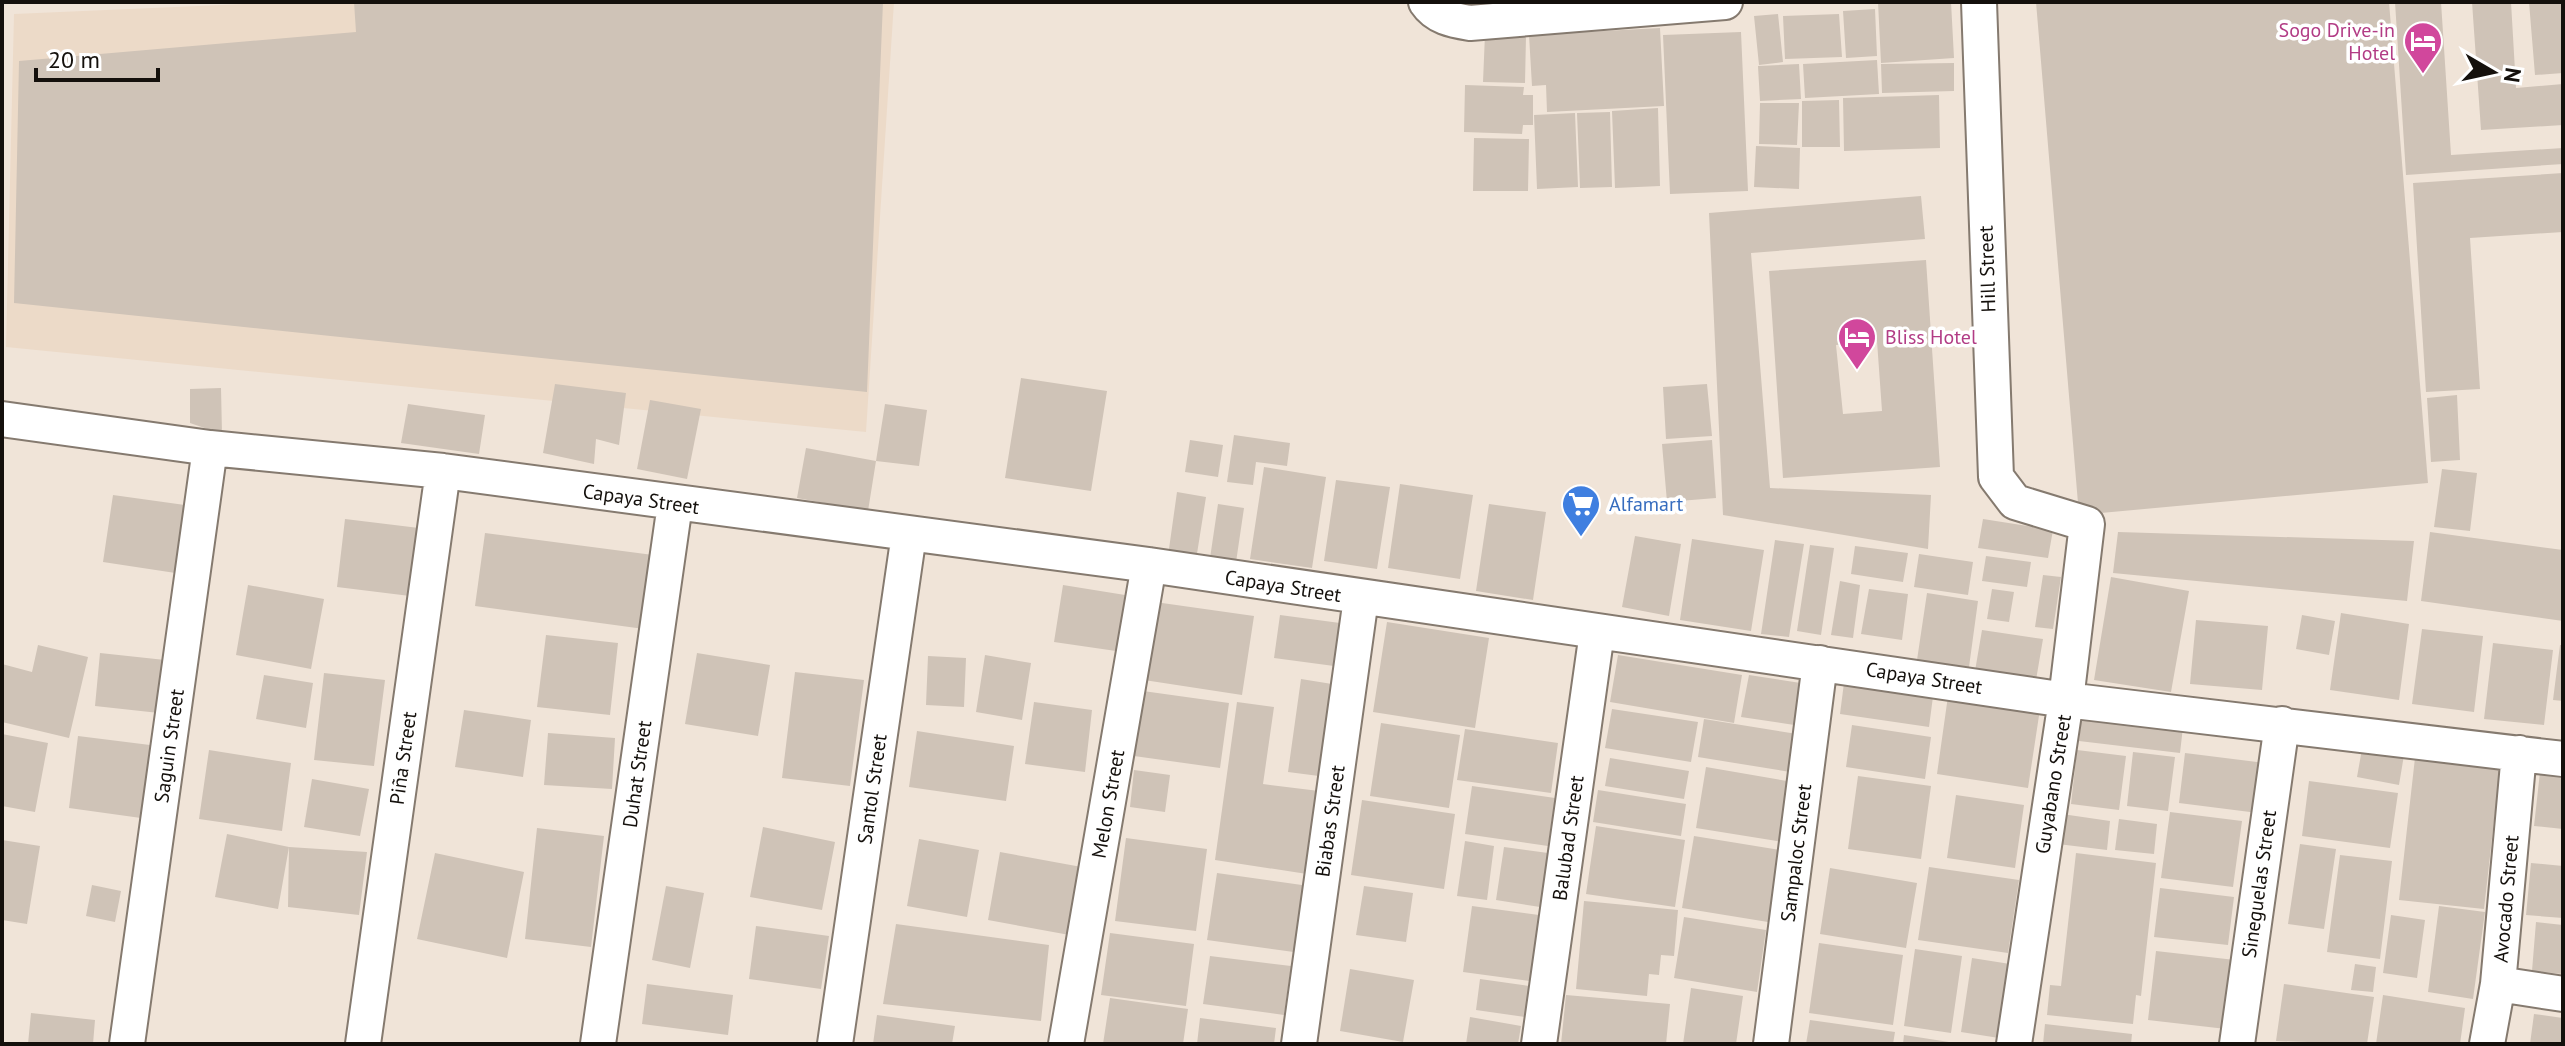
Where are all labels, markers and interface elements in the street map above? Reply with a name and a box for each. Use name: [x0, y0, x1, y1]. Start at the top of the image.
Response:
place label: Sogo Drive-in Hotel: [2279, 17, 2395, 66]
hotel icon: Sogo Drive-in Hotel: [2402, 20, 2444, 75]
scale bar: [36, 32, 158, 82]
north arrow: [2453, 32, 2533, 112]
text: 20 m: [48, 44, 100, 75]
text: N: [2498, 66, 2528, 84]
street label: Hill Street: [1972, 225, 2002, 313]
hotel icon: Bliss Hotel: [1836, 316, 1878, 371]
place label: Bliss Hotel: [1885, 324, 1977, 350]
street label: Capaya Street: [581, 478, 701, 520]
supermarket icon: Alfamart: [1560, 483, 1602, 538]
place label: Alfamart: [1609, 491, 1683, 517]
street label: Capaya Street: [1223, 564, 1343, 608]
street label: Capaya Street: [1864, 656, 1984, 700]
street label: Saguin Street: [148, 687, 190, 805]
street label: Piña Street: [384, 710, 422, 806]
street label: Guyabano Street: [2029, 712, 2077, 856]
street label: Duhat Street: [617, 719, 657, 829]
street label: Santol Street: [851, 732, 893, 846]
street label: Melon Street: [1086, 747, 1130, 860]
street label: Biabas Street: [1309, 763, 1351, 879]
street label: Balubad Street: [1546, 774, 1590, 902]
street label: Sampaloc Street: [1775, 782, 1817, 924]
street label: Sineguelas Street: [2236, 808, 2282, 960]
street label: Avocado Street: [2487, 834, 2525, 964]

